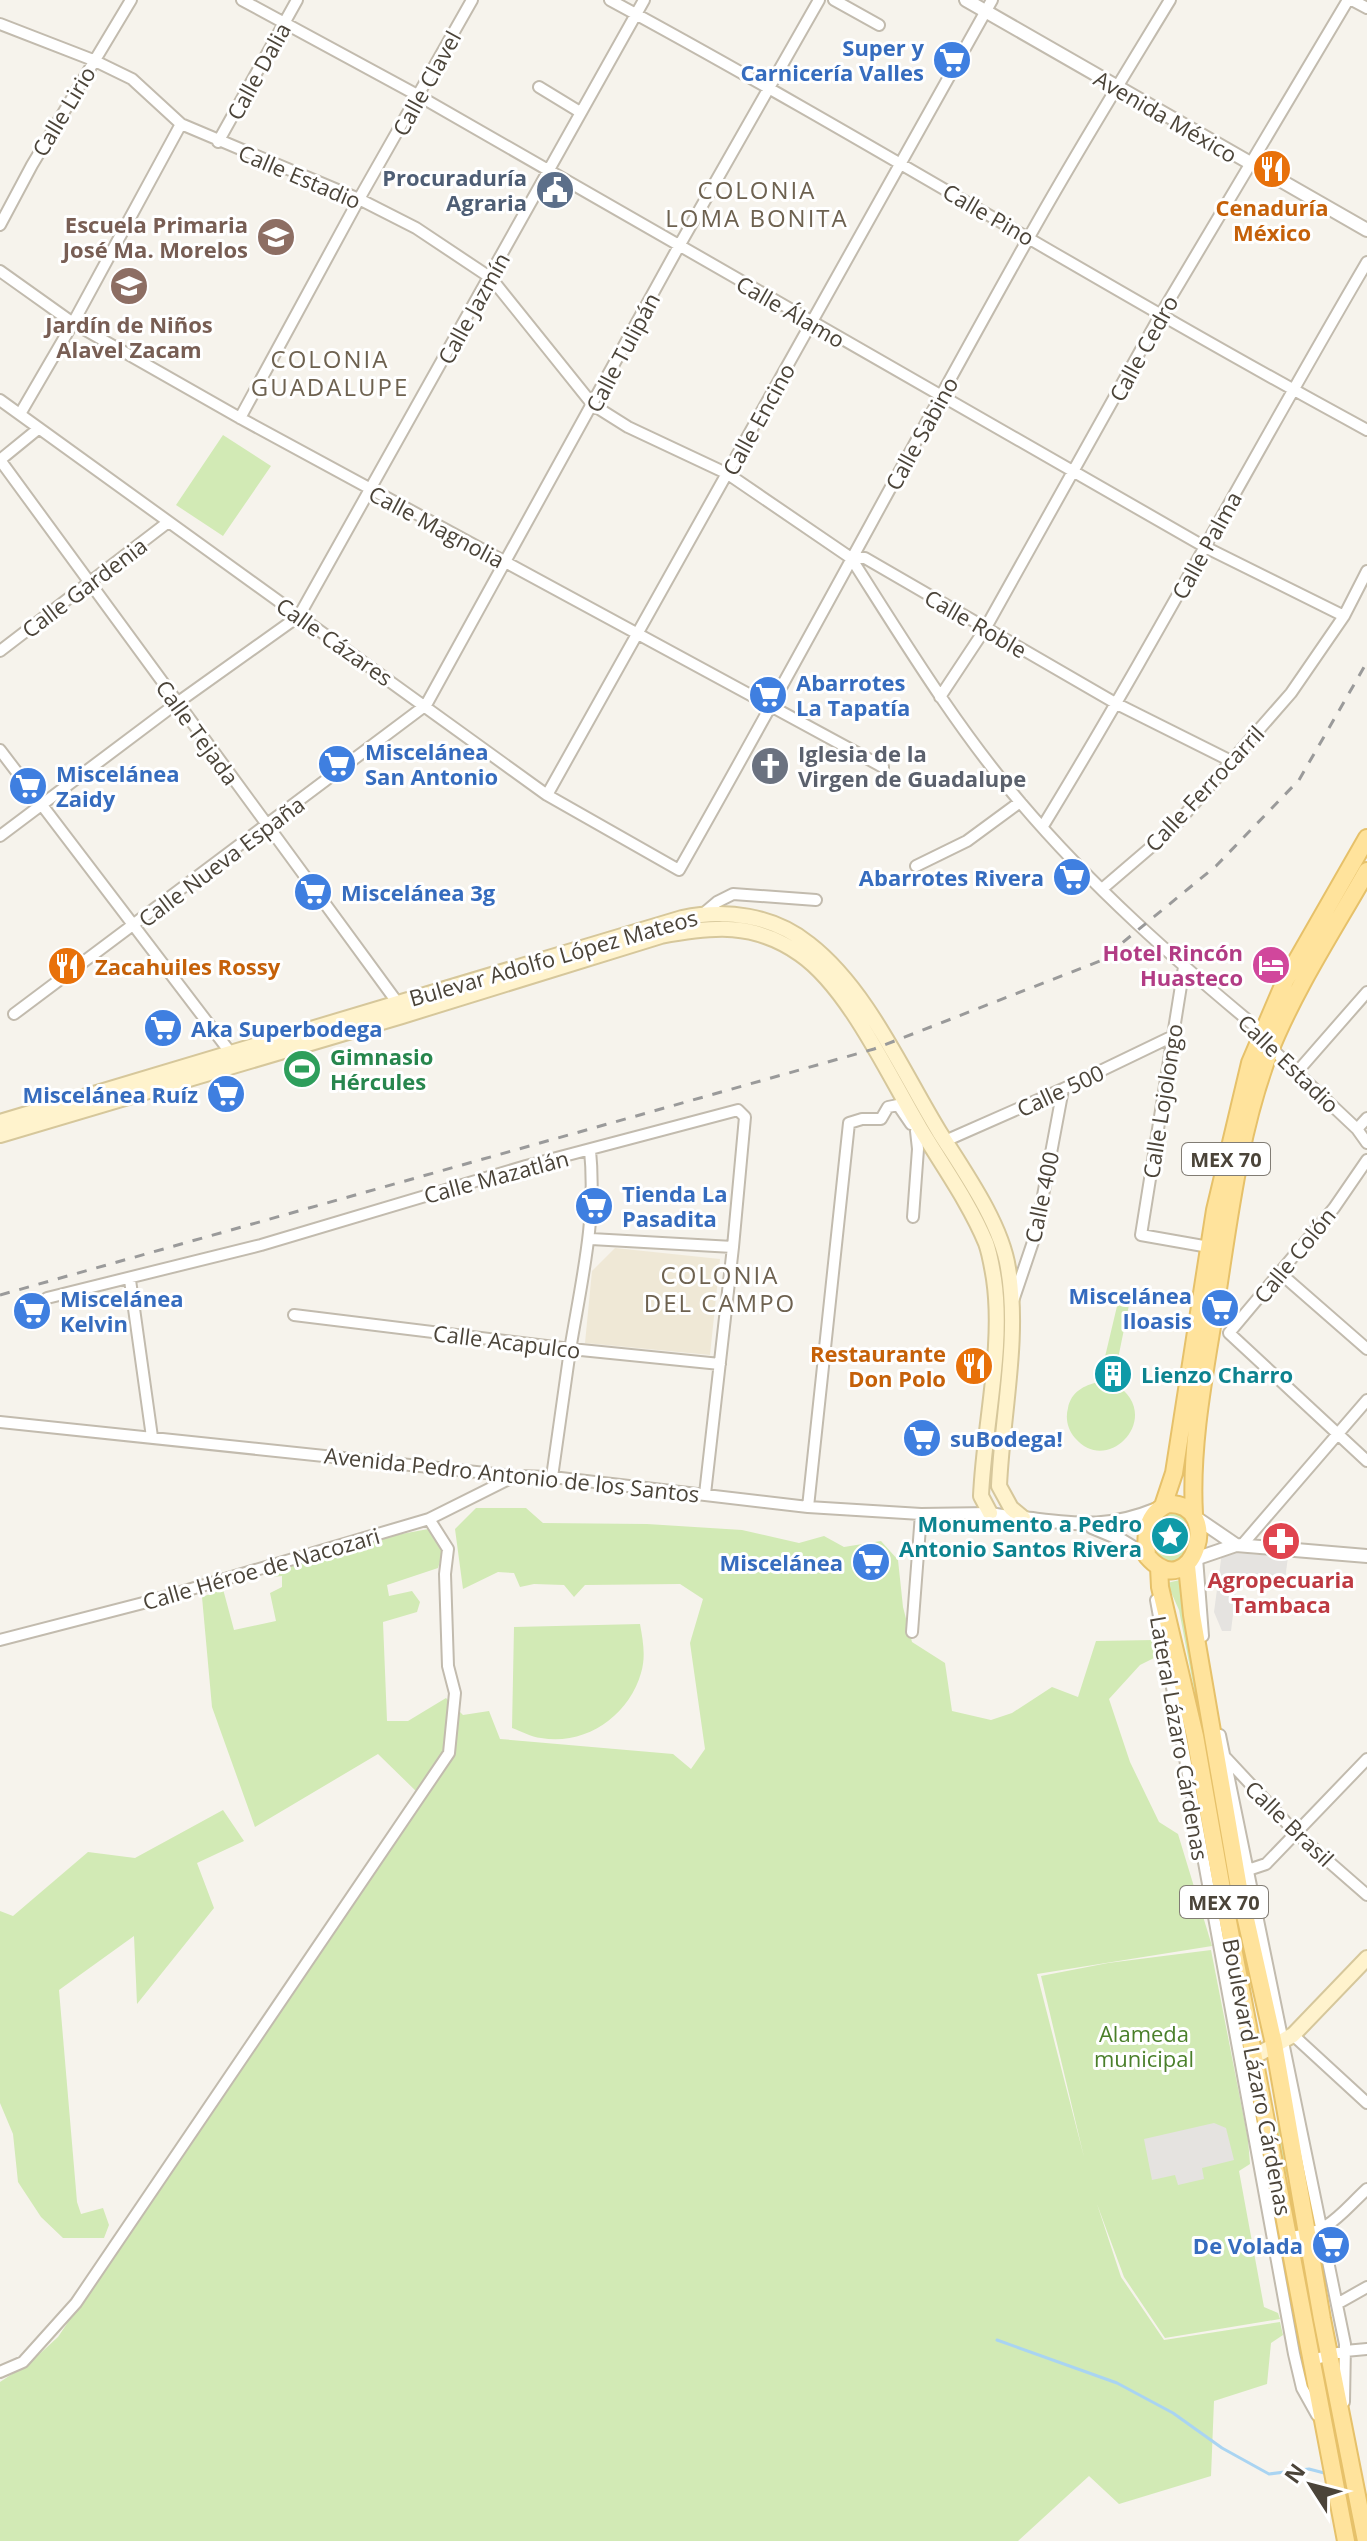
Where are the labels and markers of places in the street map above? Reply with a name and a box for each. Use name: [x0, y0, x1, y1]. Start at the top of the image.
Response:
place label: Super y Carnicería Valles: [741, 32, 924, 87]
supermarket icon: Super y Carnicería Valles: [931, 39, 973, 81]
restaurant icon: Cenaduría México: [1251, 148, 1293, 190]
place label: Procuraduría Agraria: [382, 162, 527, 217]
public building icon: Procuraduría Agraria: [534, 169, 576, 211]
place label: Cenaduría México: [1215, 192, 1329, 247]
place label: Escuela Primaria José Ma. Morelos: [61, 209, 248, 264]
school or university icon: Escuela Primaria José Ma. Morelos: [255, 216, 297, 258]
school or university icon: Jardín de Niños Alavel Zacam: [108, 265, 150, 307]
place label: Jardín de Niños Alavel Zacam: [43, 309, 213, 364]
place label: Abarrotes La Tapatía: [796, 667, 910, 722]
supermarket icon: Abarrotes La Tapatía: [747, 674, 789, 716]
place label: Miscelánea San Antonio: [365, 736, 498, 791]
place label: Iglesia de la Virgen de Guadalupe: [798, 738, 1026, 793]
supermarket icon: Miscelánea San Antonio: [316, 743, 358, 785]
church icon: Iglesia de la Virgen de Guadalupe: [749, 745, 791, 787]
place label: Miscelánea Zaidy: [56, 758, 179, 813]
supermarket icon: Miscelánea Zaidy: [7, 765, 49, 807]
supermarket icon: Abarrotes Rivera: [1051, 856, 1093, 898]
place label: Abarrotes Rivera: [859, 862, 1044, 892]
supermarket icon: Miscelánea 3g: [292, 871, 334, 913]
place label: Miscelánea 3g: [341, 877, 496, 907]
place label: Hotel Rincón Huasteco: [1102, 937, 1243, 992]
hotel icon: Hotel Rincón Huasteco: [1250, 944, 1292, 986]
restaurant icon: Zacahuiles Rossy: [46, 945, 88, 987]
place label: Zacahuiles Rossy: [95, 951, 281, 981]
supermarket icon: Aka Superbodega: [142, 1007, 184, 1049]
place label: Aka Superbodega: [191, 1013, 383, 1043]
place label: Gimnasio Hércules: [330, 1041, 433, 1096]
sports icon: Gimnasio Hércules: [281, 1048, 323, 1090]
supermarket icon: Miscelánea Ruíz: [205, 1073, 247, 1115]
place label: Miscelánea Ruíz: [22, 1079, 198, 1109]
place label: Tienda La Pasadita: [622, 1178, 728, 1233]
supermarket icon: Tienda La Pasadita: [573, 1185, 615, 1227]
place label: Miscelánea Iloasis: [1069, 1280, 1192, 1335]
place label: Miscelánea Kelvin: [60, 1283, 183, 1338]
supermarket icon: Miscelánea Iloasis: [1199, 1287, 1241, 1329]
supermarket icon: Miscelánea Kelvin: [11, 1290, 53, 1332]
place label: Restaurante Don Polo: [810, 1338, 946, 1393]
restaurant icon: Restaurante Don Polo: [953, 1345, 995, 1387]
building icon: Lienzo Charro: [1092, 1353, 1134, 1395]
place label: Lienzo Charro: [1141, 1359, 1293, 1389]
supermarket icon: suBodega!: [901, 1417, 943, 1459]
place label: suBodega!: [950, 1423, 1063, 1453]
place label: Monumento a Pedro Antonio Santos Rivera: [899, 1508, 1142, 1563]
place icon: Monumento a Pedro Antonio Santos Rivera: [1149, 1515, 1191, 1557]
pharmacy icon: Agropecuaria Tambaca: [1260, 1520, 1302, 1562]
supermarket icon: Miscelánea: [850, 1541, 892, 1583]
place label: Miscelánea: [720, 1547, 843, 1577]
place label: Agropecuaria Tambaca: [1207, 1564, 1355, 1619]
supermarket icon: De Volada: [1310, 2224, 1352, 2266]
place label: De Volada: [1193, 2230, 1303, 2260]

